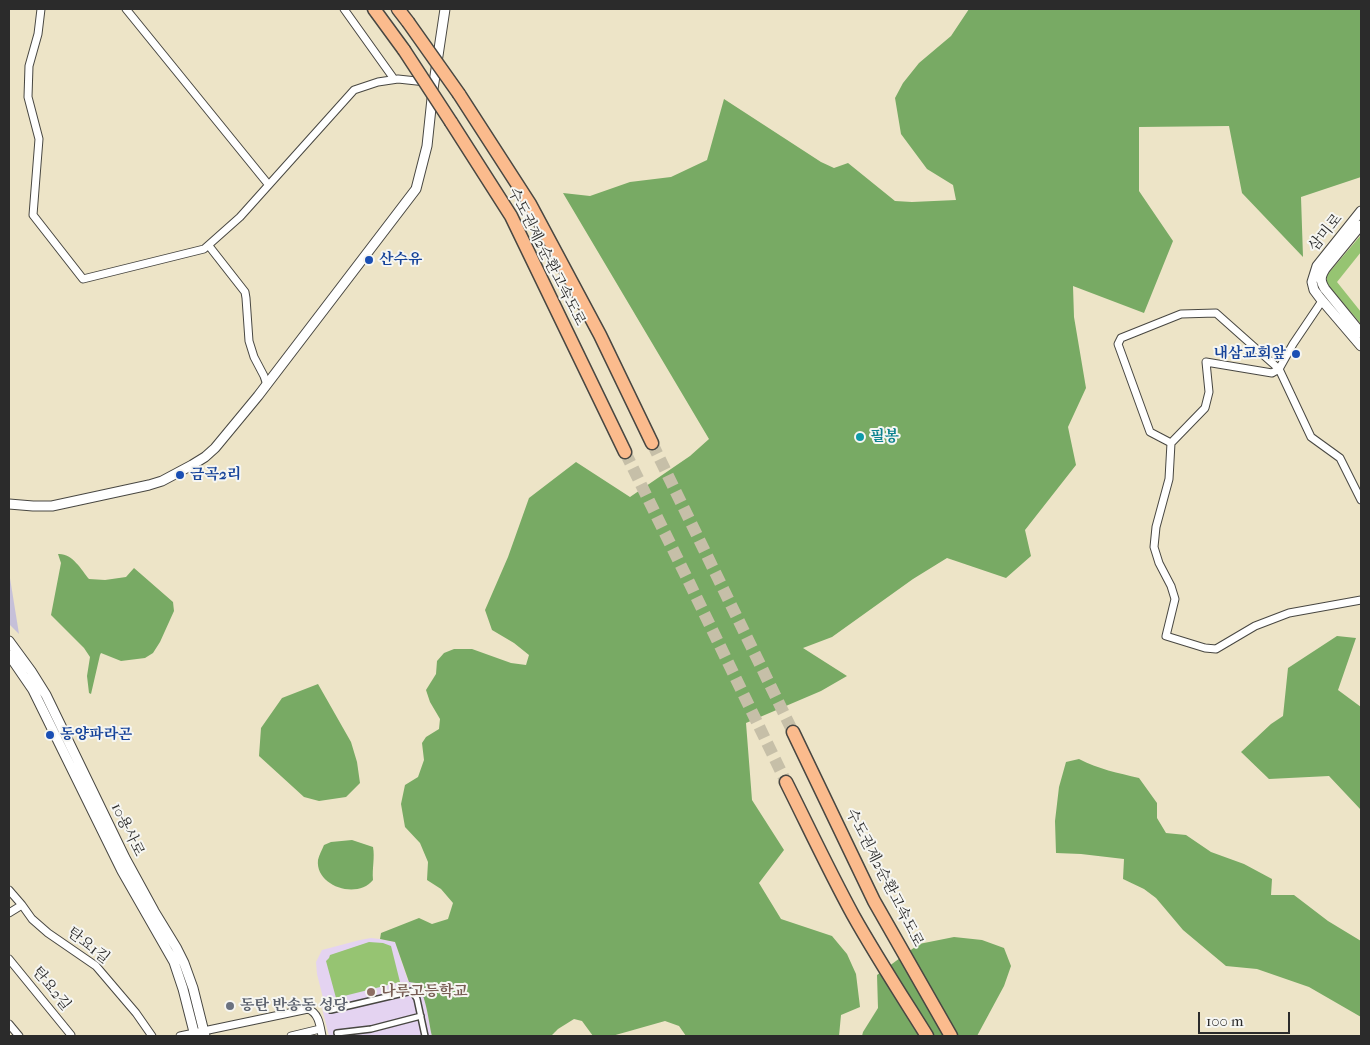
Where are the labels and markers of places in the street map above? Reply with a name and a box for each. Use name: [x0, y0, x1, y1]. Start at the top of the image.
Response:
place label: 산수유: [379, 251, 422, 269]
marker: 산수유: [363, 254, 375, 266]
place label: 내삼교회앞: [1214, 345, 1286, 363]
marker: 내삼교회앞: [1290, 348, 1302, 360]
place label: 필봉: [870, 428, 899, 446]
marker: 필봉: [854, 431, 866, 443]
place label: 금곡2리: [190, 466, 241, 484]
marker: 금곡2리: [174, 469, 186, 481]
place label: 동양파라곤: [60, 726, 132, 744]
marker: 동양파라곤: [44, 729, 56, 741]
place label: 나루고등학교: [381, 983, 468, 1001]
marker: 나루고등학교: [365, 986, 377, 998]
place label: 동탄 반송동 성당: [240, 997, 348, 1015]
marker: 동탄 반송동 성당: [224, 1000, 236, 1012]

